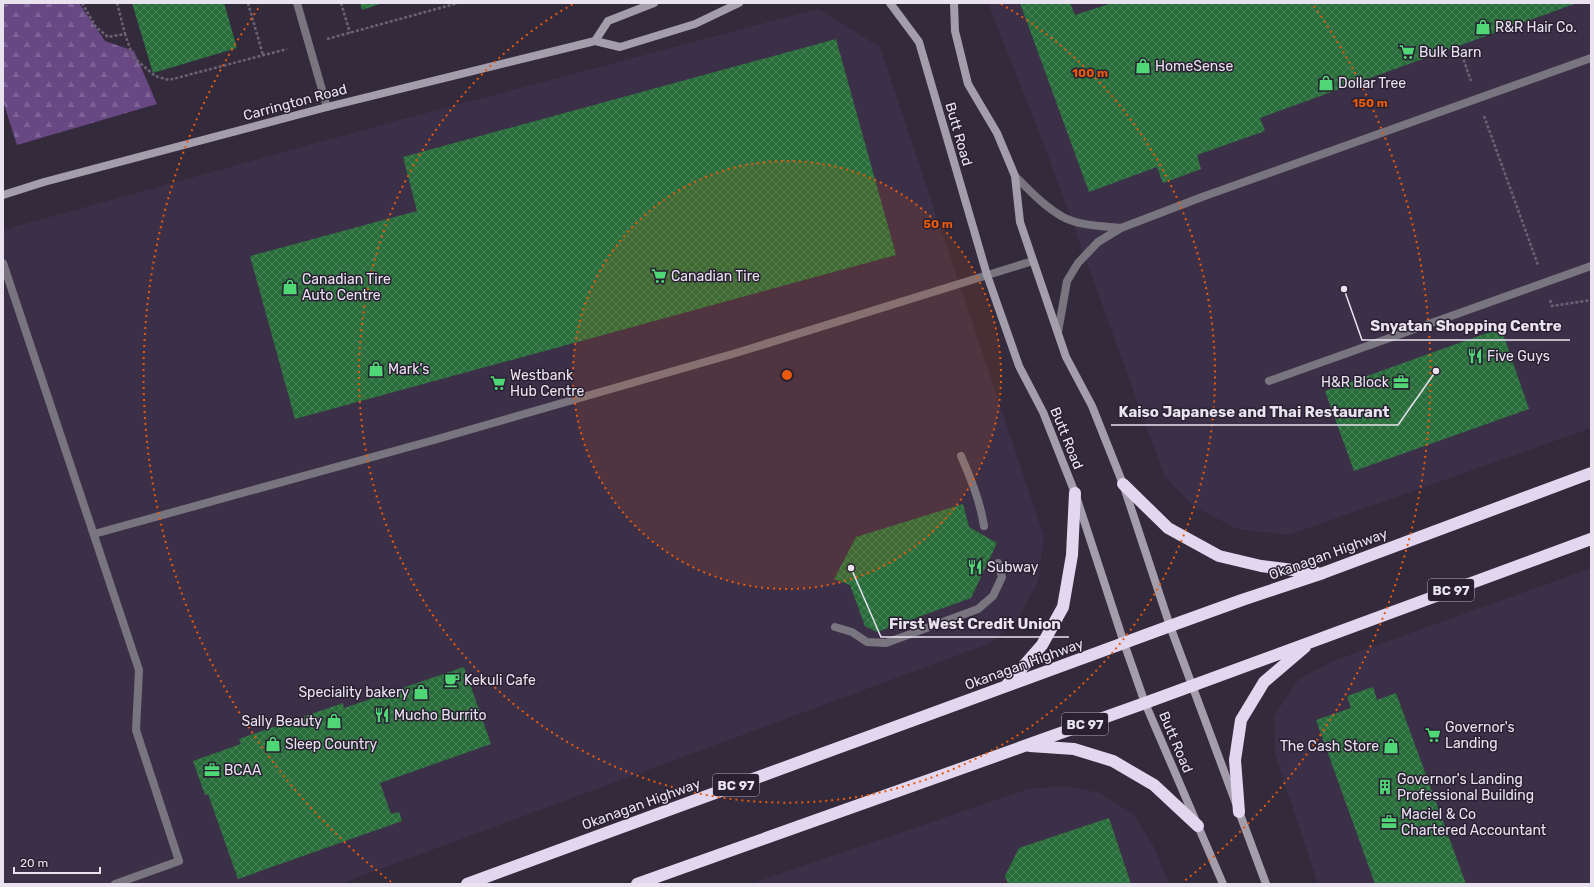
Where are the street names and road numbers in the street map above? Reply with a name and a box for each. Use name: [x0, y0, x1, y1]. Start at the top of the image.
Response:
street label: Carrington Road: [241, 80, 349, 124]
street label: Butt Road: [941, 100, 976, 168]
street label: Butt Road: [1046, 405, 1087, 472]
street label: Okanagan Highway: [1267, 525, 1390, 584]
road number: BC 97: [1428, 579, 1474, 601]
street label: Okanagan Highway: [963, 635, 1086, 694]
street label: Butt Road: [1155, 709, 1196, 776]
road number: BC 97: [1062, 713, 1108, 735]
road number: BC 97: [713, 774, 759, 796]
street label: Okanagan Highway: [580, 775, 703, 834]

